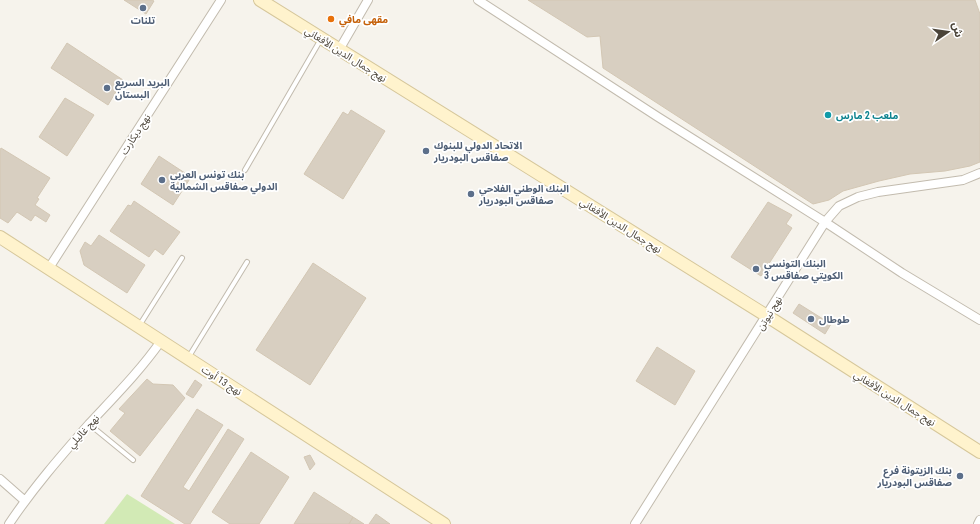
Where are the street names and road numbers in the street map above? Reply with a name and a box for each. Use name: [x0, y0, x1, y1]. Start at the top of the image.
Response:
street label: نهج جمال الدين الأفغاني: [302, 25, 389, 86]
street label: نهج ديكارت: [118, 112, 154, 158]
street label: نهج جمال الدين الأفغاني: [577, 196, 664, 257]
street label: نهج نيوتن: [755, 294, 786, 333]
street label: نهج 13 أوت: [199, 363, 244, 399]
street label: نهج جمال الدين الأفغاني: [851, 369, 938, 430]
street label: نهج غاليلي: [66, 412, 103, 452]

